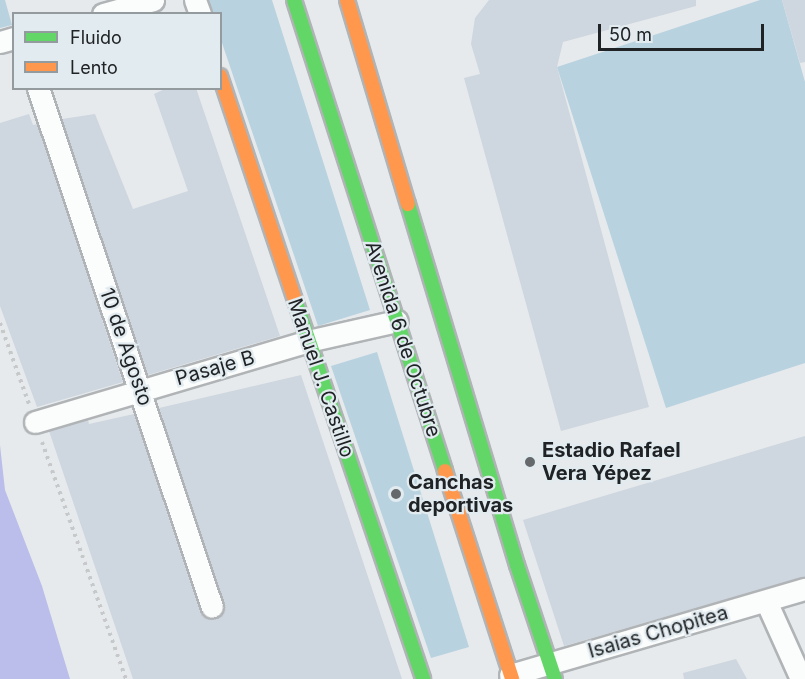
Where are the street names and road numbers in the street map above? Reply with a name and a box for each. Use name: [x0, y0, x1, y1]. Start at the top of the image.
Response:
street label: Avenida 6 de Octubre: [360, 238, 446, 440]
street label: 10 de Agosto: [95, 285, 157, 409]
street label: Manuel J. Castillo: [283, 295, 359, 461]
street label: Pasaje B: [173, 345, 257, 391]
street label: Isaias Chopitea: [585, 601, 731, 663]

